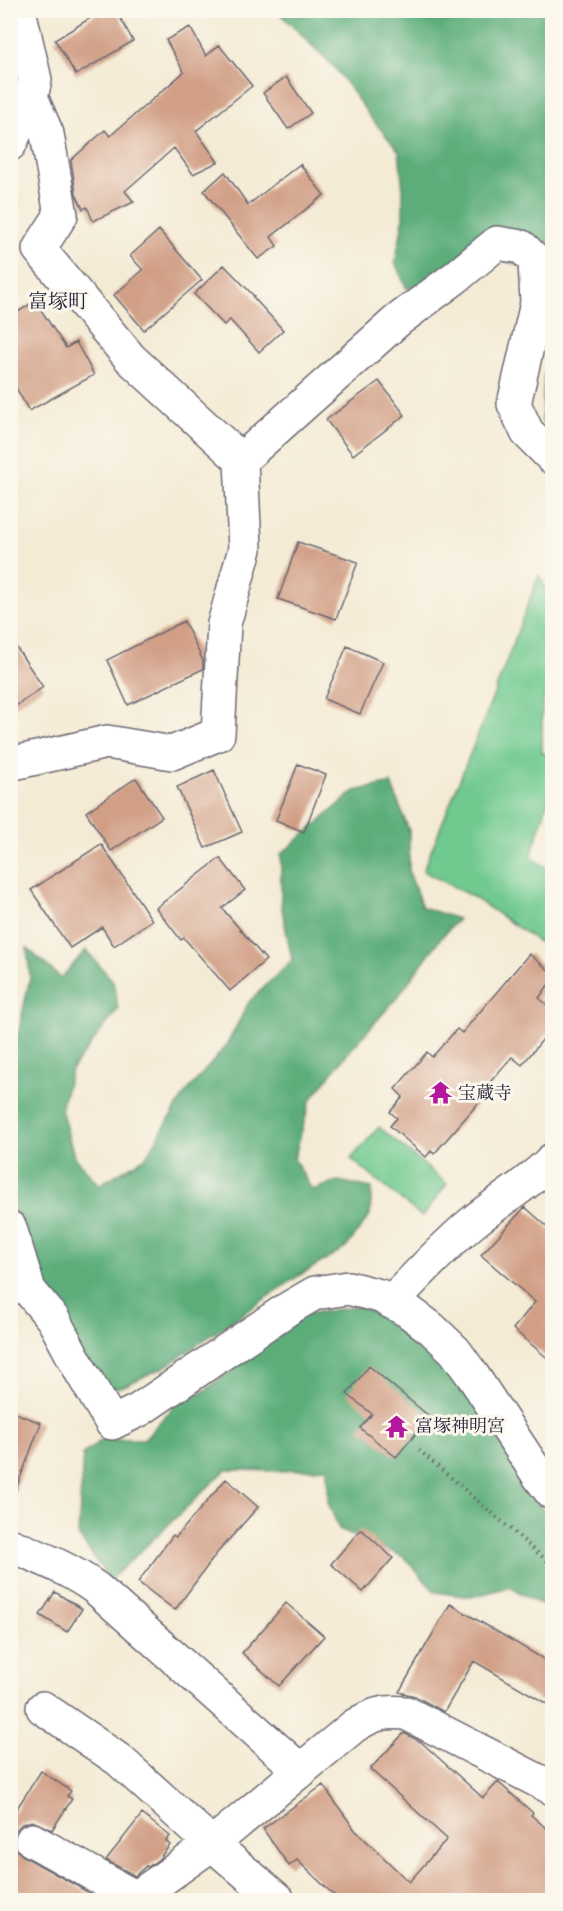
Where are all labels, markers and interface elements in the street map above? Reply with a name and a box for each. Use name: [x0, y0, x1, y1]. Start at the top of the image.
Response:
district label: 富塚町: [28, 289, 88, 318]
temple icon: 宝蔵寺: [427, 1080, 453, 1106]
place label: 宝蔵寺: [458, 1082, 512, 1108]
temple icon: 富塚神明宮: [384, 1413, 410, 1439]
place label: 富塚神明宮: [415, 1415, 505, 1441]

